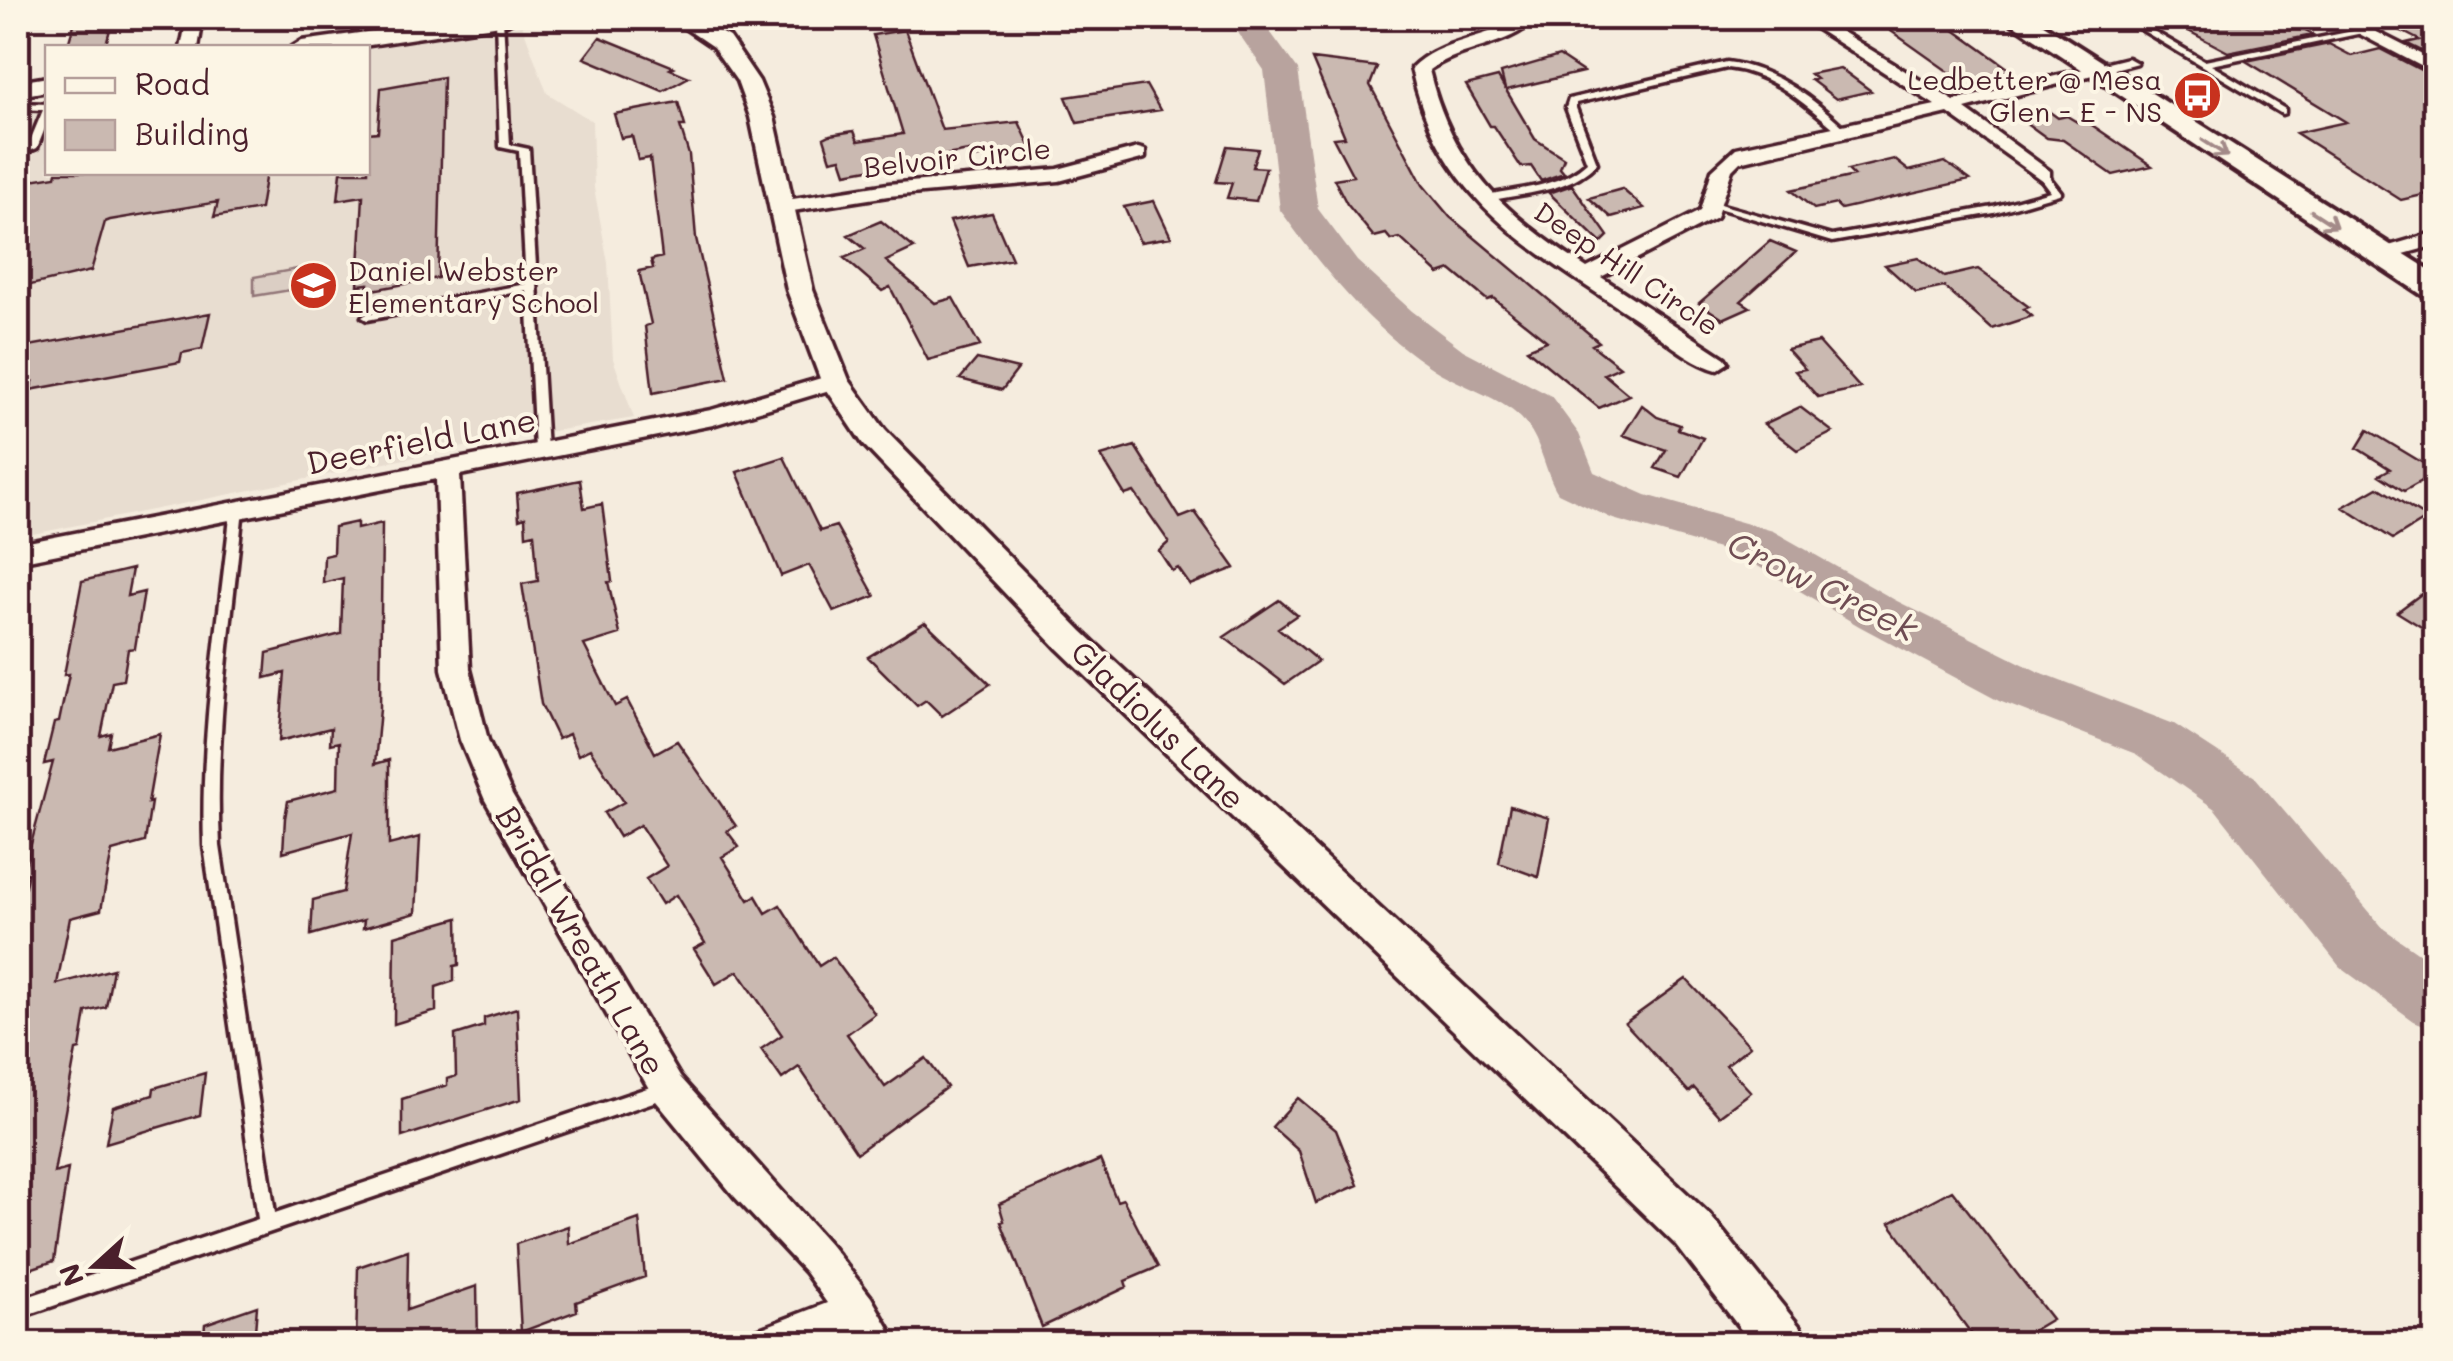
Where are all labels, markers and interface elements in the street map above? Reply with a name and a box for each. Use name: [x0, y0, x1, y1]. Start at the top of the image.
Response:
legend: [45, 45, 370, 175]
place label: Ledbetter @ Mesa Glen - E - NS: [1908, 61, 2162, 129]
text: Road: [135, 63, 210, 103]
bus stop icon: Ledbetter @ Mesa Glen - E - NS: [2171, 69, 2223, 121]
text: Building: [135, 113, 249, 153]
street label: Belvoir Circle: [862, 129, 1052, 185]
one-way arrow: [2200, 138, 2228, 159]
street label: Deep Hill Circle: [1528, 193, 1726, 343]
one-way arrow: [2309, 209, 2338, 230]
place label: Daniel Webster Elementary School: [348, 252, 599, 320]
school or university icon: Daniel Webster Elementary School: [287, 260, 339, 312]
street label: Deerfield Lane: [303, 397, 539, 483]
water label: Crow Creek: [1720, 519, 1927, 651]
street label: Gladiolus Lane: [1063, 630, 1255, 818]
street label: Bridal Wreath Lane: [488, 798, 676, 1082]
north arrow: [45, 1216, 145, 1316]
text: N: [50, 1259, 91, 1292]

